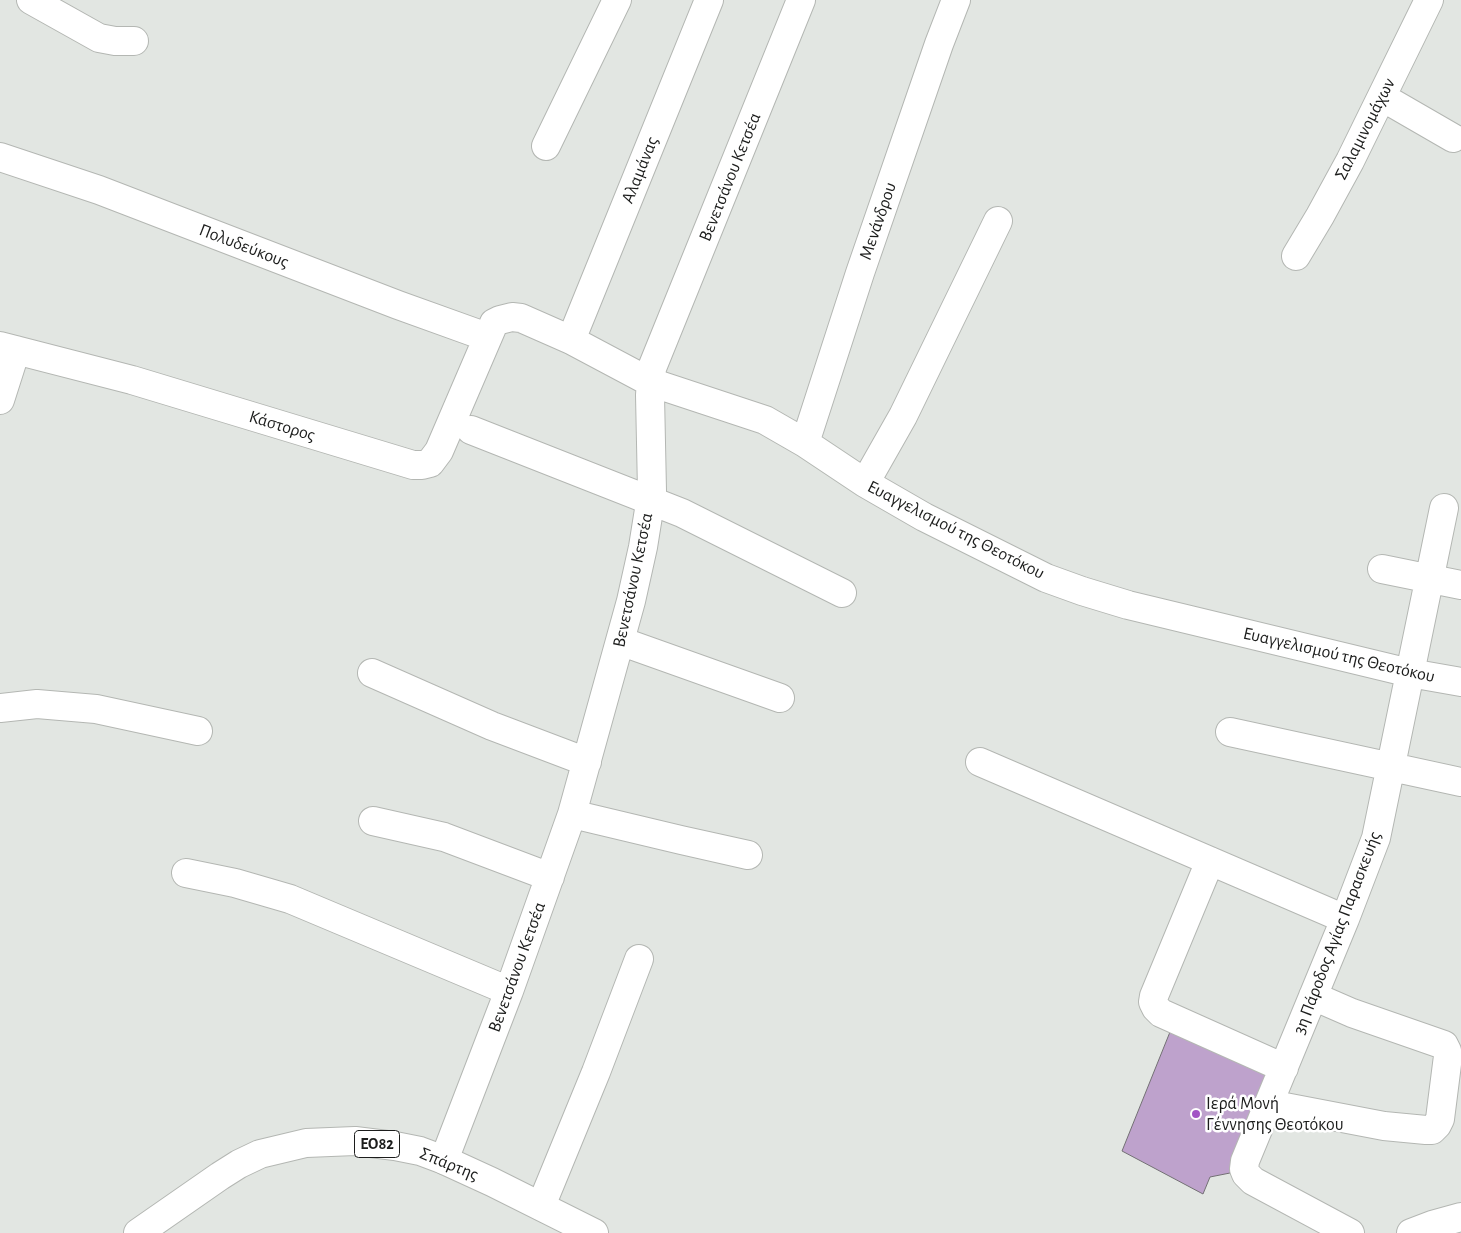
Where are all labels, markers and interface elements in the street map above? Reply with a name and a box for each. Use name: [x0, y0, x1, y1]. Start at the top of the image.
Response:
street label: Σαλαμινομάχων: [1330, 74, 1400, 184]
street label: Βενετσάνου Κετσέα: [694, 109, 766, 245]
street label: Αλαμάνας: [617, 133, 663, 207]
street label: Μενάνδρου: [855, 179, 901, 263]
street label: Πολυδεύκους: [196, 219, 292, 273]
street label: Κάστορος: [246, 406, 318, 446]
street label: Ευαγγελισμού της Θεοτόκου: [864, 476, 1048, 584]
street label: Βενετσάνου Κετσέα: [608, 511, 658, 649]
street label: Ευαγγελισμού της Θεοτόκου: [1241, 622, 1437, 688]
street label: 3η Πάροδος Αγίας Παρασκευής: [1288, 828, 1386, 1038]
street label: Βενετσάνου Κετσέα: [483, 899, 551, 1035]
place label: Ιερά Μονή Γέννησης Θεοτόκου: [1206, 1093, 1344, 1136]
marker: Ιερά Μονή Γέννησης Θεοτόκου: [1190, 1108, 1202, 1120]
road number: ΕΟ82: [354, 1130, 400, 1158]
street label: Σπάρτης: [416, 1142, 482, 1186]

